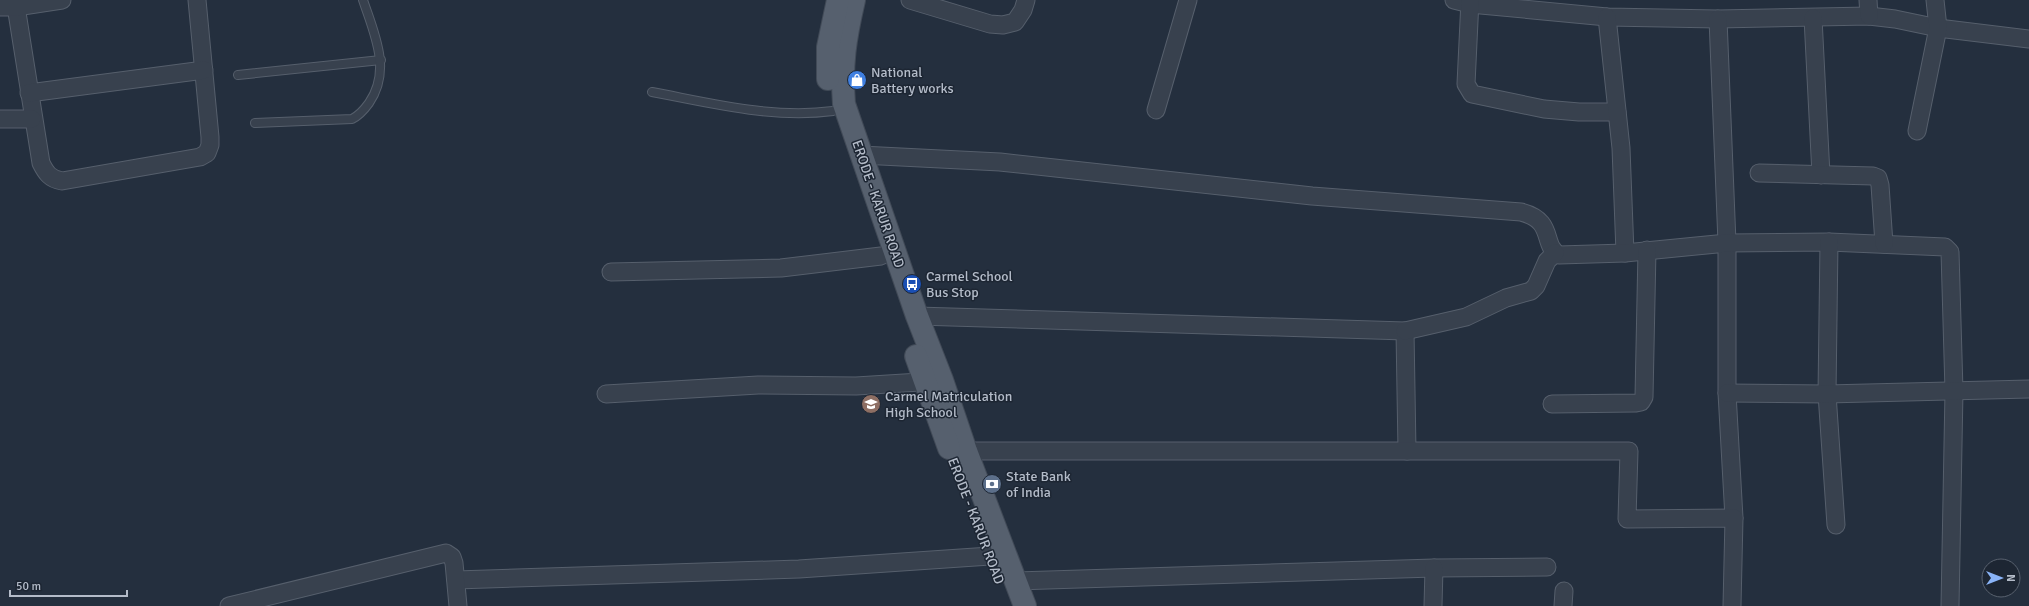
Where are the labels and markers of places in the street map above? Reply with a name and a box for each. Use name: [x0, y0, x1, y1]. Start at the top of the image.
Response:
place label: National Battery works: [871, 64, 954, 97]
shop icon: National Battery works: [846, 69, 868, 91]
place label: Carmel School Bus Stop: [926, 268, 1013, 301]
bus stop icon: Carmel School Bus Stop: [901, 273, 923, 295]
place label: Carmel Matriculation High School: [885, 388, 1012, 421]
school or university icon: Carmel Matriculation High School: [860, 393, 882, 415]
place label: State Bank of India: [1006, 468, 1071, 501]
bank icon: State Bank of India: [981, 473, 1003, 495]

